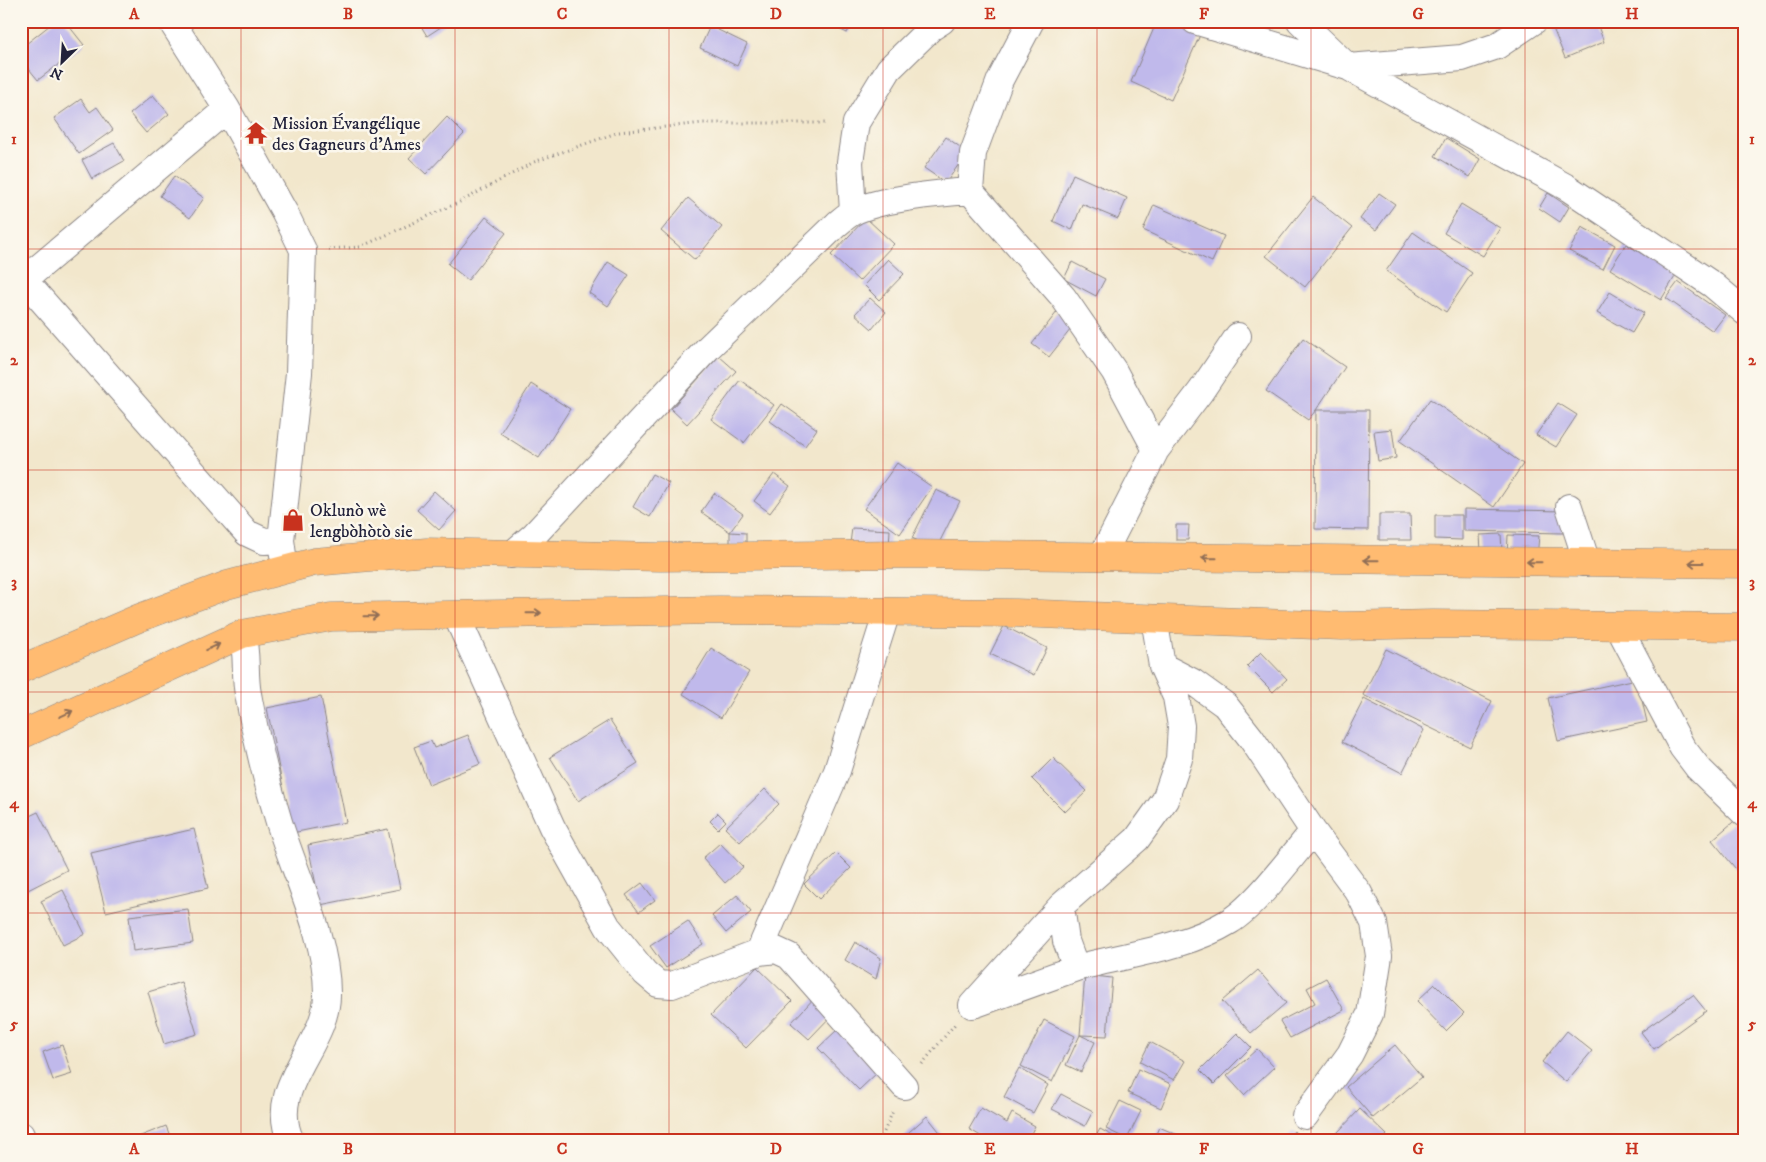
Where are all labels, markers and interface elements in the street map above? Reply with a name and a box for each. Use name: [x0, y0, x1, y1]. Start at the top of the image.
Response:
text: A: [128, 4, 140, 24]
text: B: [343, 4, 353, 24]
text: C: [557, 4, 567, 24]
text: D: [770, 4, 782, 24]
text: E: [984, 4, 996, 24]
text: F: [1199, 4, 1209, 24]
text: G: [1412, 4, 1424, 24]
text: H: [1625, 4, 1639, 24]
north arrow: [38, 38, 88, 88]
text: N: [47, 62, 66, 83]
place label: Mission Évangélique des Gagneurs d'Ames: [272, 113, 421, 156]
temple icon: Mission Évangélique des Gagneurs d'Ames: [243, 120, 269, 146]
text: 1: [11, 129, 17, 149]
text: 1: [1749, 129, 1755, 149]
text: 2: [10, 350, 19, 370]
text: 2: [1748, 350, 1757, 370]
place label: Oklunò wè lengbòhòtò sie: [310, 500, 413, 543]
shop icon: Oklunò wè lengbòhòtò sie: [280, 507, 306, 533]
one-way arrow: [1201, 553, 1217, 563]
one-way arrow: [1363, 555, 1380, 565]
one-way arrow: [1526, 557, 1542, 567]
one-way arrow: [1688, 558, 1704, 568]
text: 3: [11, 572, 17, 592]
text: 3: [1749, 572, 1755, 592]
one-way arrow: [526, 609, 542, 618]
one-way arrow: [363, 612, 379, 621]
one-way arrow: [205, 642, 220, 651]
one-way arrow: [58, 709, 73, 719]
text: 4: [8, 793, 19, 813]
text: 4: [1746, 793, 1757, 813]
text: 5: [9, 1014, 18, 1034]
text: 5: [1747, 1014, 1756, 1034]
text: A: [128, 1139, 140, 1159]
text: B: [343, 1139, 353, 1159]
text: C: [557, 1139, 567, 1159]
text: D: [770, 1139, 782, 1159]
text: E: [984, 1139, 996, 1159]
text: F: [1199, 1139, 1209, 1159]
text: G: [1412, 1139, 1424, 1159]
text: H: [1625, 1139, 1639, 1159]

